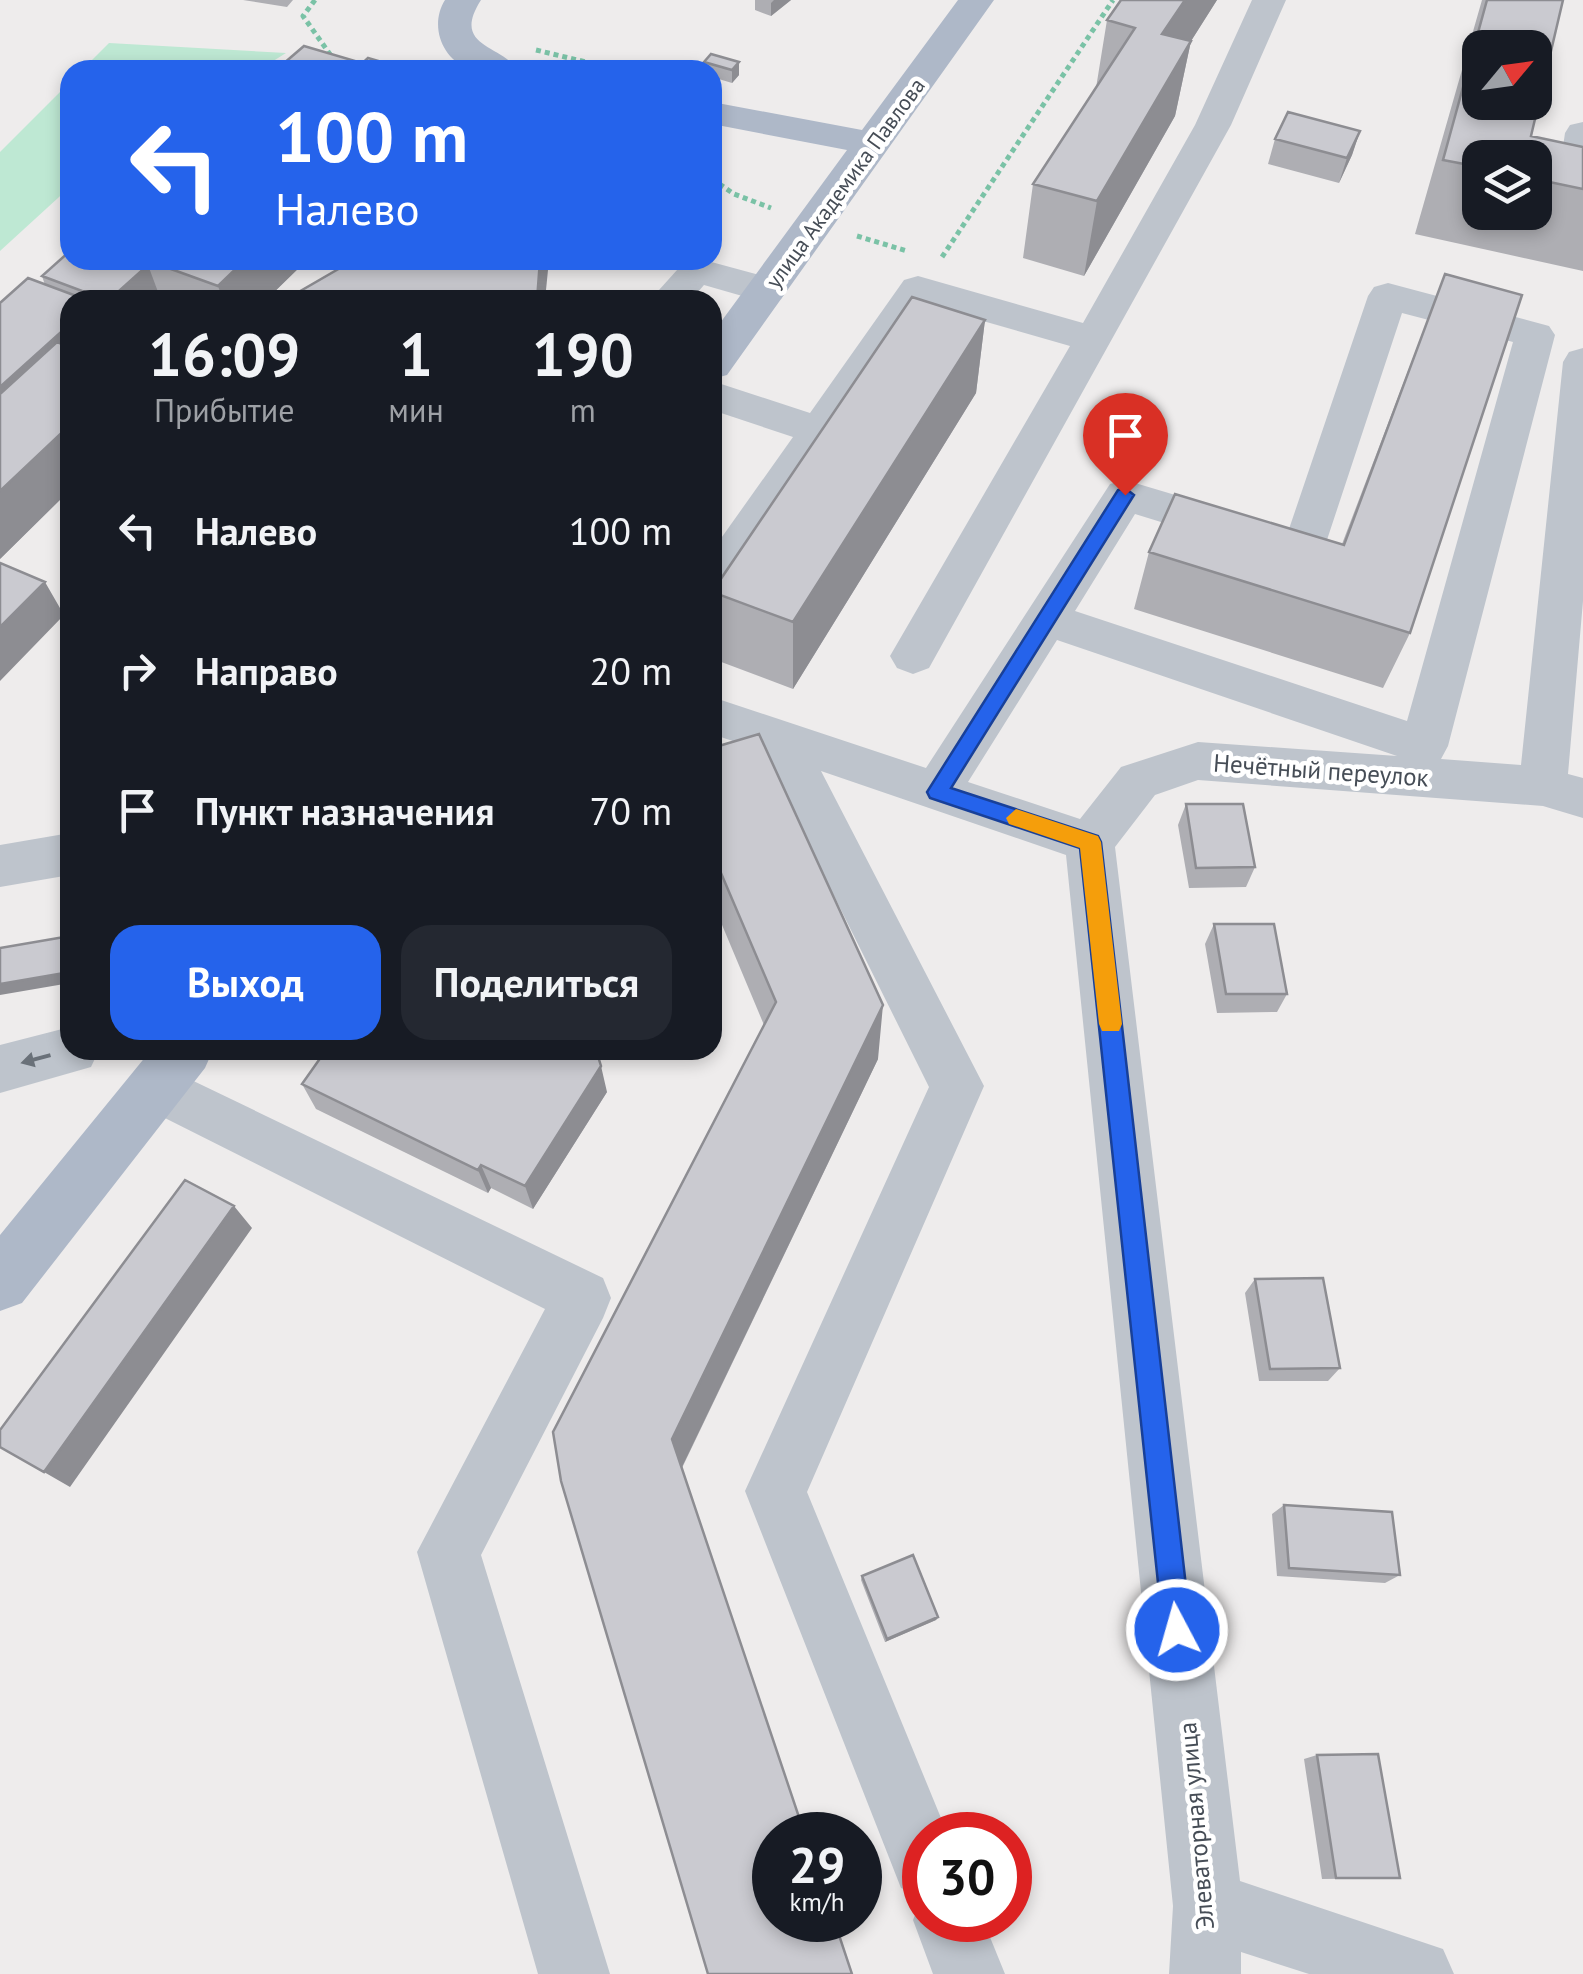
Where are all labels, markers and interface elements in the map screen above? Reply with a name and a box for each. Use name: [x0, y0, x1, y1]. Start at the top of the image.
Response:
north arrow: [1462, 30, 1552, 120]
map controls: [1462, 30, 1552, 230]
street label: улица Академика Павлова: [759, 72, 931, 294]
text: 100 m: [275, 91, 468, 181]
icon: left: [110, 100, 240, 230]
button: layers: [1462, 140, 1552, 230]
text: Налево: [275, 179, 420, 237]
text: 16:09: [148, 315, 300, 393]
text: 1: [399, 315, 433, 393]
text: 190: [532, 315, 634, 393]
text: Прибытие: [154, 389, 294, 431]
text: мин: [388, 389, 444, 431]
text: m: [570, 389, 596, 431]
pin: [1083, 393, 1168, 496]
icon: arrive: [1098, 408, 1153, 463]
icon: left: [110, 503, 165, 558]
text: Налево: [195, 506, 317, 555]
text: 100 m: [569, 506, 672, 555]
icon: right: [110, 643, 165, 698]
text: Направо: [195, 646, 338, 695]
text: 20 m: [590, 646, 672, 695]
street label: Нечётный переулок: [1212, 747, 1430, 793]
icon: arrive: [110, 783, 165, 838]
text: Пункт назначения: [195, 786, 494, 835]
text: 70 m: [590, 786, 672, 835]
button: Выход: [110, 925, 381, 1040]
button: Поделиться: [401, 925, 672, 1040]
one-way arrow: [20, 1052, 51, 1068]
position arrow: [1125, 1578, 1229, 1682]
street label: Элеваторная улица: [1171, 1721, 1221, 1931]
speed limit sign: 30: [902, 1812, 1032, 1942]
text: 29: [789, 1832, 845, 1897]
text: km/h: [790, 1886, 844, 1918]

